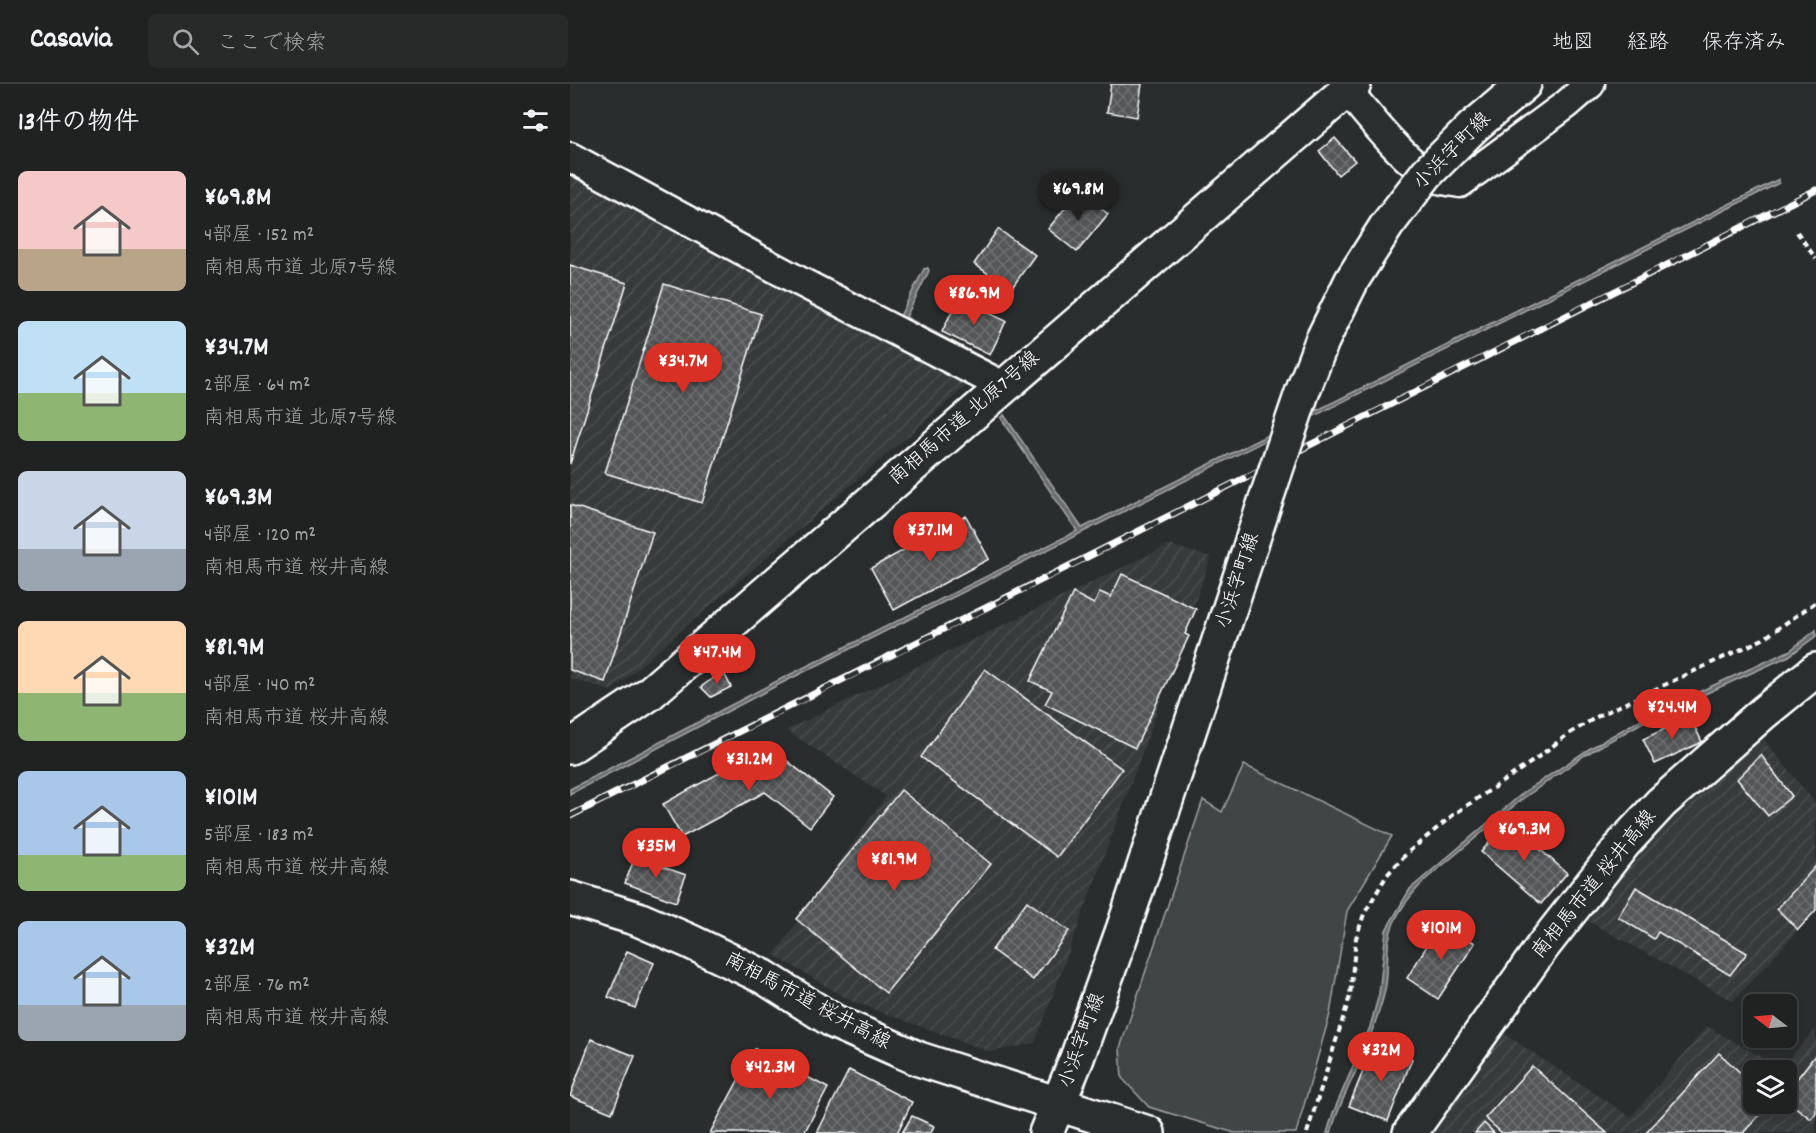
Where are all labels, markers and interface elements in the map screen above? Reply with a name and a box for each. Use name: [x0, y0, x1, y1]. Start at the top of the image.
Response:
search box: [148, 14, 568, 68]
text: Casavia: [30, 21, 112, 61]
icon: search: [169, 25, 202, 58]
text: ここで検索: [217, 29, 327, 60]
text: 地図: [1552, 29, 1594, 59]
text: 経路: [1627, 29, 1669, 59]
text: 保存済み: [1702, 29, 1786, 59]
icon: filters: [519, 104, 552, 137]
text: 13件の物件: [18, 105, 139, 142]
street label: 小浜字町線: [1408, 107, 1498, 197]
pin: ¥69.8M: [1029, 171, 1127, 222]
text: ¥69.8M: [1052, 176, 1104, 204]
text: ¥69.8M: [204, 180, 271, 217]
icon: home: [66, 195, 138, 267]
text: 4部屋 · 152 m²: [204, 222, 314, 250]
text: 南相馬市道 北原7号線: [204, 255, 396, 283]
pin: ¥86.9M: [925, 275, 1023, 326]
text: ¥86.9M: [948, 280, 1000, 308]
text: ¥34.7M: [204, 330, 268, 367]
pin: ¥34.7M: [634, 343, 732, 394]
icon: home: [66, 345, 138, 417]
street label: 南相馬市道 北原7号線: [883, 345, 1047, 493]
text: ¥34.7M: [658, 348, 708, 376]
text: 2部屋 · 64 m²: [204, 372, 310, 400]
text: 南相馬市道 北原7号線: [204, 405, 396, 433]
text: ¥69.3M: [204, 480, 272, 517]
icon: home: [66, 495, 138, 567]
pin: ¥37.1M: [881, 512, 979, 563]
text: ¥37.1M: [907, 517, 953, 545]
text: 4部屋 · 120 m²: [204, 522, 316, 550]
street label: 小浜字町線: [1210, 529, 1268, 633]
text: 南相馬市道 桜井高線: [204, 555, 389, 583]
text: ¥81.9M: [204, 630, 264, 667]
pin: ¥47.4M: [668, 634, 766, 685]
text: ¥47.4M: [693, 639, 741, 667]
icon: home: [66, 645, 138, 717]
text: 4部屋 · 140 m²: [204, 672, 315, 700]
pin: ¥24.4M: [1623, 689, 1721, 740]
text: ¥24.4M: [1647, 694, 1697, 722]
text: 南相馬市道 桜井高線: [204, 705, 389, 733]
pin: ¥31.2M: [700, 741, 798, 792]
text: ¥31.2M: [726, 746, 772, 774]
text: ¥101M: [204, 780, 257, 817]
icon: home: [66, 795, 138, 867]
street label: 南相馬市道 桜井高線: [1526, 804, 1664, 966]
pin: ¥69.3M: [1475, 811, 1573, 862]
text: ¥69.3M: [1498, 816, 1550, 844]
text: 5部屋 · 183 m²: [204, 822, 314, 850]
pin: ¥35M: [620, 828, 692, 879]
text: ¥35M: [636, 833, 676, 861]
pin: ¥81.9M: [845, 841, 943, 892]
text: ¥81.9M: [871, 846, 917, 874]
text: 南相馬市道 桜井高線: [204, 855, 389, 883]
pin: ¥101M: [1399, 910, 1483, 961]
text: ¥101M: [1420, 915, 1462, 943]
text: ¥32M: [204, 930, 255, 967]
icon: home: [66, 945, 138, 1017]
street label: 南相馬市道 桜井高線: [719, 946, 895, 1058]
text: 2部屋 · 76 m²: [204, 972, 310, 1000]
street label: 小浜字町線: [1053, 989, 1113, 1093]
north arrow: [1743, 994, 1797, 1048]
map controls: [1743, 994, 1797, 1114]
text: 南相馬市道 桜井高線: [204, 1005, 389, 1033]
pin: ¥32M: [1345, 1032, 1417, 1083]
text: ¥32M: [1361, 1037, 1401, 1065]
pin: ¥42.3M: [721, 1049, 819, 1100]
text: ¥42.3M: [745, 1054, 795, 1082]
button: layers: [1743, 1060, 1797, 1114]

